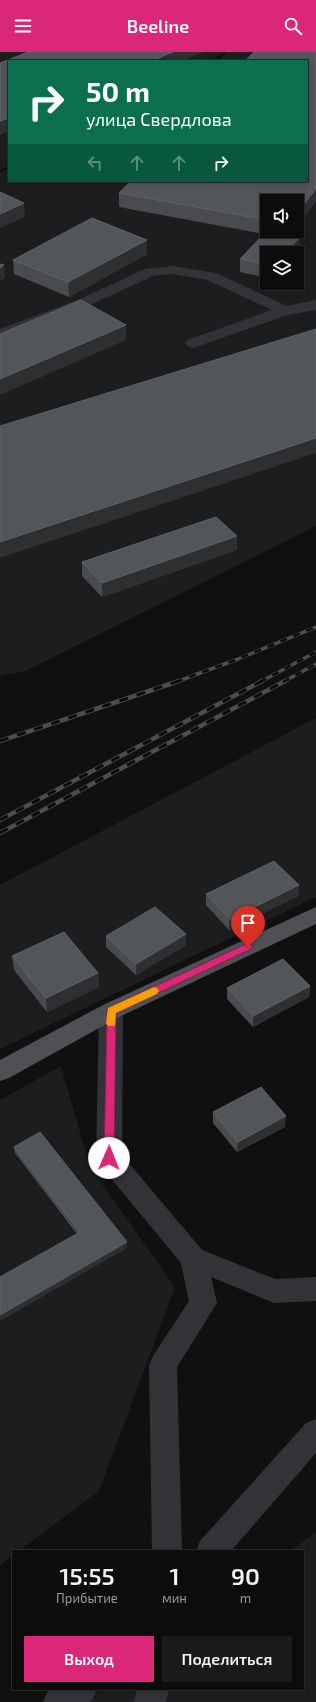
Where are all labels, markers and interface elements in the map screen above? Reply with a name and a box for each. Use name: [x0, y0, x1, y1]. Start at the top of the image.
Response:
icon: menu: [12, 15, 34, 37]
text: Beeline: [127, 15, 189, 37]
icon: search: [282, 15, 304, 37]
text: 50 m: [86, 74, 150, 108]
icon: right: [20, 76, 72, 128]
text: улица Свердлова: [86, 108, 232, 130]
icon: left: [84, 152, 106, 174]
icon: ahead: [126, 152, 148, 174]
icon: ahead: [168, 152, 190, 174]
icon: right: [210, 152, 232, 174]
map controls: [260, 194, 304, 290]
button: sound: [260, 194, 304, 238]
button: layers: [260, 246, 304, 290]
pin: [231, 906, 265, 947]
icon: arrive: [237, 912, 259, 934]
position arrow: [88, 1137, 130, 1179]
text: 15:55: [59, 1561, 115, 1590]
text: 1: [169, 1561, 179, 1590]
text: 90: [231, 1561, 260, 1590]
text: Прибытие: [56, 1590, 118, 1606]
text: мин: [162, 1590, 187, 1606]
text: m: [240, 1590, 251, 1606]
button: Выход: [24, 1636, 154, 1682]
button: Поделиться: [162, 1636, 292, 1682]

